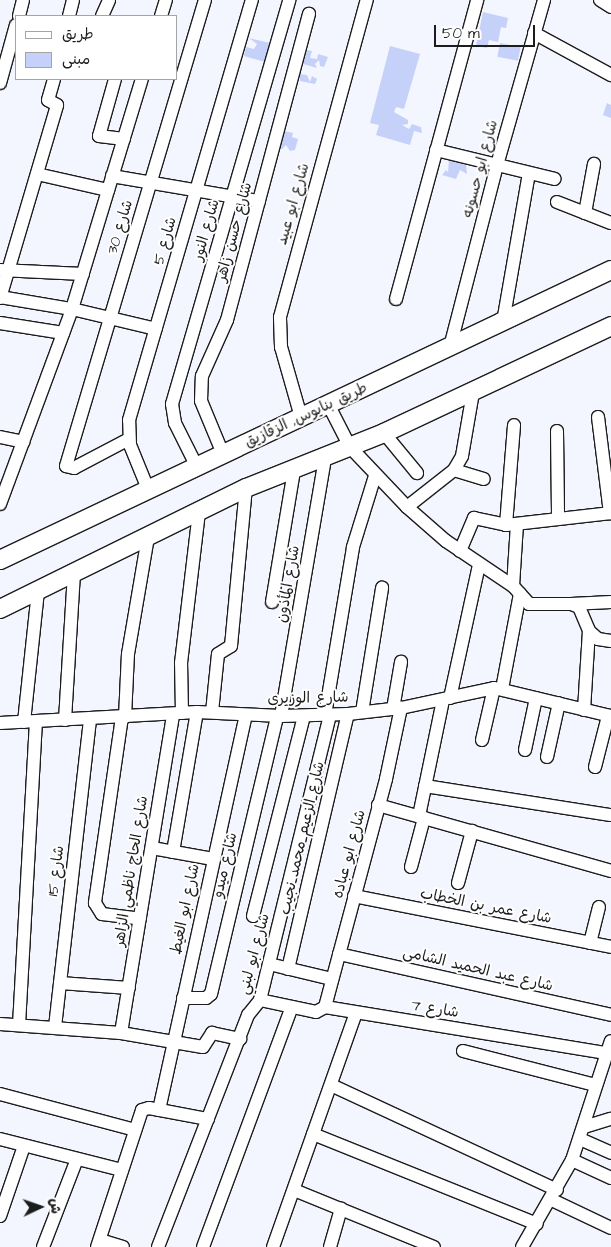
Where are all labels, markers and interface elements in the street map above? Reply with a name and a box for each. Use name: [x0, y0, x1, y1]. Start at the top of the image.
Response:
legend: [15, 15, 178, 80]
scale bar: [436, 15, 537, 47]
text: 50 m: [442, 23, 480, 44]
text: طريق: [62, 24, 94, 45]
text: مبنى: [62, 49, 90, 70]
street label: شارع ابو حسونه: [458, 118, 502, 220]
street label: شارع ابو عبيد: [273, 161, 313, 247]
street label: شارع حسن زاهر: [212, 180, 256, 284]
street label: شارع النور: [189, 197, 223, 263]
street label: شارع 30: [103, 198, 137, 256]
street label: شارع 5: [150, 215, 180, 267]
street label: طريق بنايوس, الزقازيق: [242, 379, 370, 451]
street label: شارع المأذون: [272, 544, 304, 624]
street label: شارع الوزيرى: [267, 688, 349, 708]
street label: شارع الزعيم محمد نجيب: [276, 760, 328, 916]
street label: شارع الحاج ناظمي الزاهر: [110, 794, 152, 948]
street label: شارع ابو عباده: [329, 808, 369, 900]
street label: شارع ميدو: [209, 831, 241, 899]
street label: شارع 15: [44, 845, 68, 897]
street label: شارع ابو الغيط: [167, 862, 203, 956]
street label: شارع عمر بن الخطاب: [419, 884, 553, 928]
street label: شارع ابو لبني: [235, 912, 273, 996]
street label: شارع عبد الحميد الشامى: [401, 943, 555, 995]
street label: شارع 7: [410, 996, 460, 1022]
north arrow: [15, 1182, 65, 1232]
text: ش: [45, 1198, 65, 1214]

